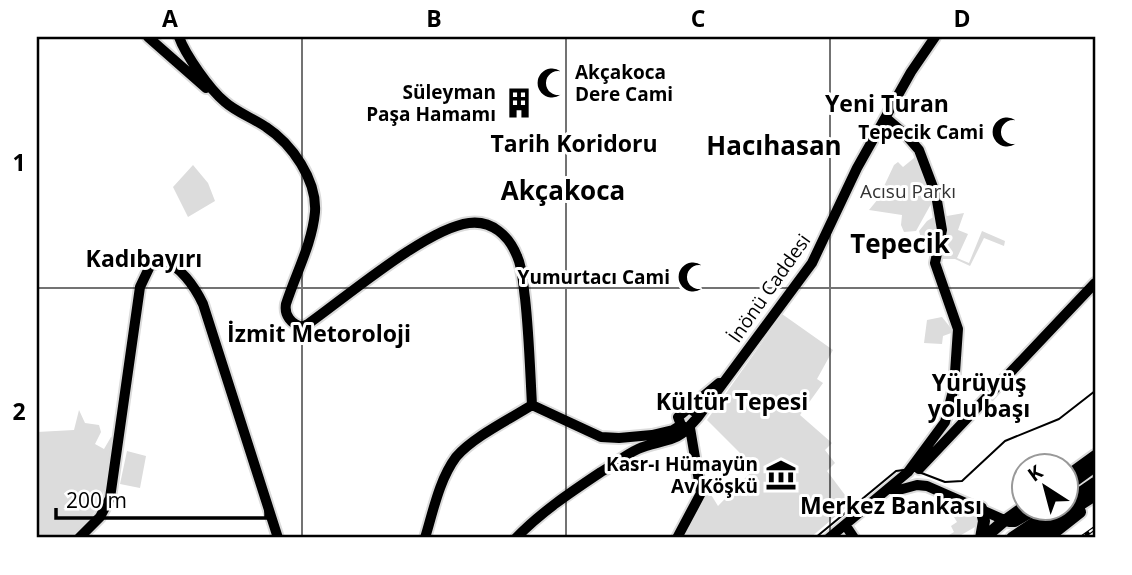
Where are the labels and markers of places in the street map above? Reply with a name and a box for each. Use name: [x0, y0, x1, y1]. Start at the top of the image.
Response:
place label: Akçakoca Dere Cami: [575, 59, 673, 107]
mosque icon: Akçakoca Dere Cami: [535, 66, 569, 100]
place label: Süleyman Paşa Hamamı: [366, 79, 496, 127]
building icon: Süleyman Paşa Hamamı: [502, 86, 536, 120]
mosque icon: Tepecik Cami: [990, 115, 1024, 149]
place label: Tepecik Cami: [858, 119, 984, 145]
mosque icon: Yumurtacı Cami: [676, 260, 710, 294]
place label: Yumurtacı Cami: [518, 264, 670, 290]
place label: Kasr-ı Hümayün Av Köşkü: [606, 451, 758, 499]
museum icon: Kasr-ı Hümayün Av Köşkü: [764, 458, 798, 492]

